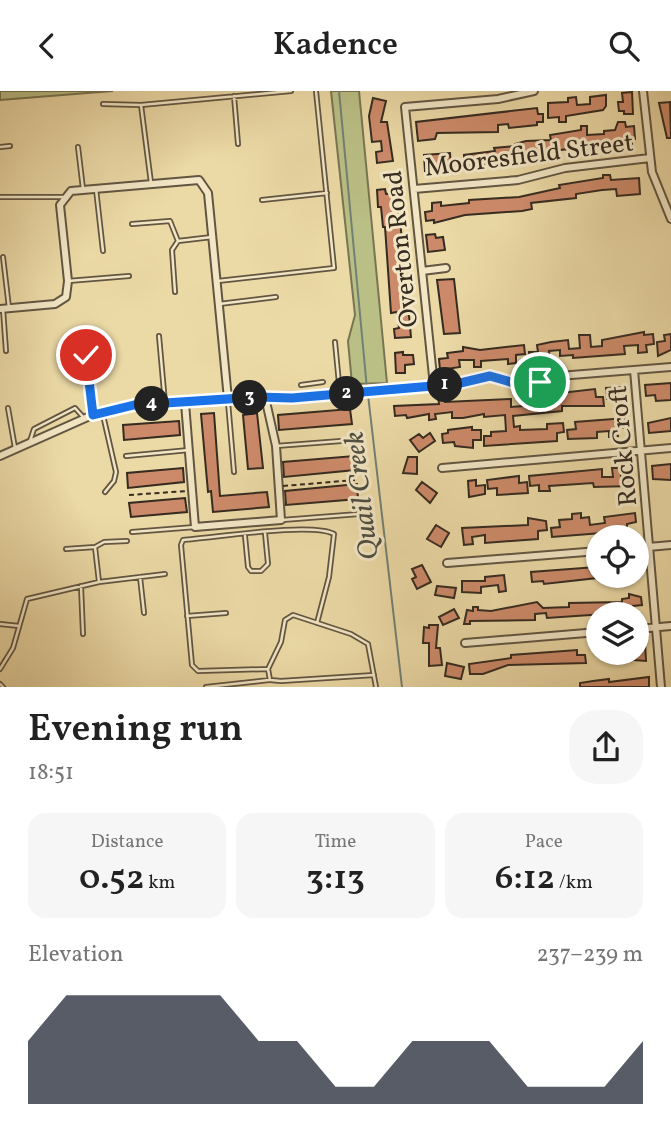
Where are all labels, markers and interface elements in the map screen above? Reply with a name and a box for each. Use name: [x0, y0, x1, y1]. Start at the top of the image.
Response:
text: Kadence: [273, 24, 398, 68]
icon: back: [28, 27, 66, 65]
icon: search: [605, 27, 643, 65]
street label: Mooresfield Street: [423, 125, 636, 187]
street label: Overton Road: [376, 168, 428, 329]
pin: [56, 325, 116, 385]
icon: check: [67, 336, 105, 374]
pin: [510, 352, 570, 412]
icon: arrive: [521, 363, 559, 401]
pin: 1: [428, 367, 462, 403]
text: 1: [441, 371, 448, 397]
pin: 2: [330, 377, 364, 411]
text: 2: [342, 380, 351, 406]
pin: 3: [232, 381, 268, 415]
text: 3: [245, 384, 254, 410]
street label: Rock Croft: [601, 384, 647, 508]
pin: 4: [134, 387, 170, 421]
text: 4: [146, 390, 157, 416]
water label: Quail Creek: [335, 429, 390, 562]
map controls: [586, 525, 649, 665]
button: locate: [586, 525, 649, 588]
button: layers: [586, 602, 649, 665]
text: Evening run: [28, 704, 243, 757]
button: share: [569, 710, 643, 784]
text: 18:51: [28, 757, 74, 789]
text: Distance: [91, 829, 164, 855]
text: Time: [315, 829, 356, 855]
text: Pace: [525, 829, 563, 855]
text: 0.52: [79, 855, 144, 903]
text: 3:13: [306, 855, 365, 903]
text: 6:12: [495, 855, 555, 903]
text: km: [144, 870, 175, 896]
text: /km: [555, 870, 593, 896]
text: Elevation: [28, 939, 124, 971]
text: 237–239 m: [536, 939, 643, 971]

